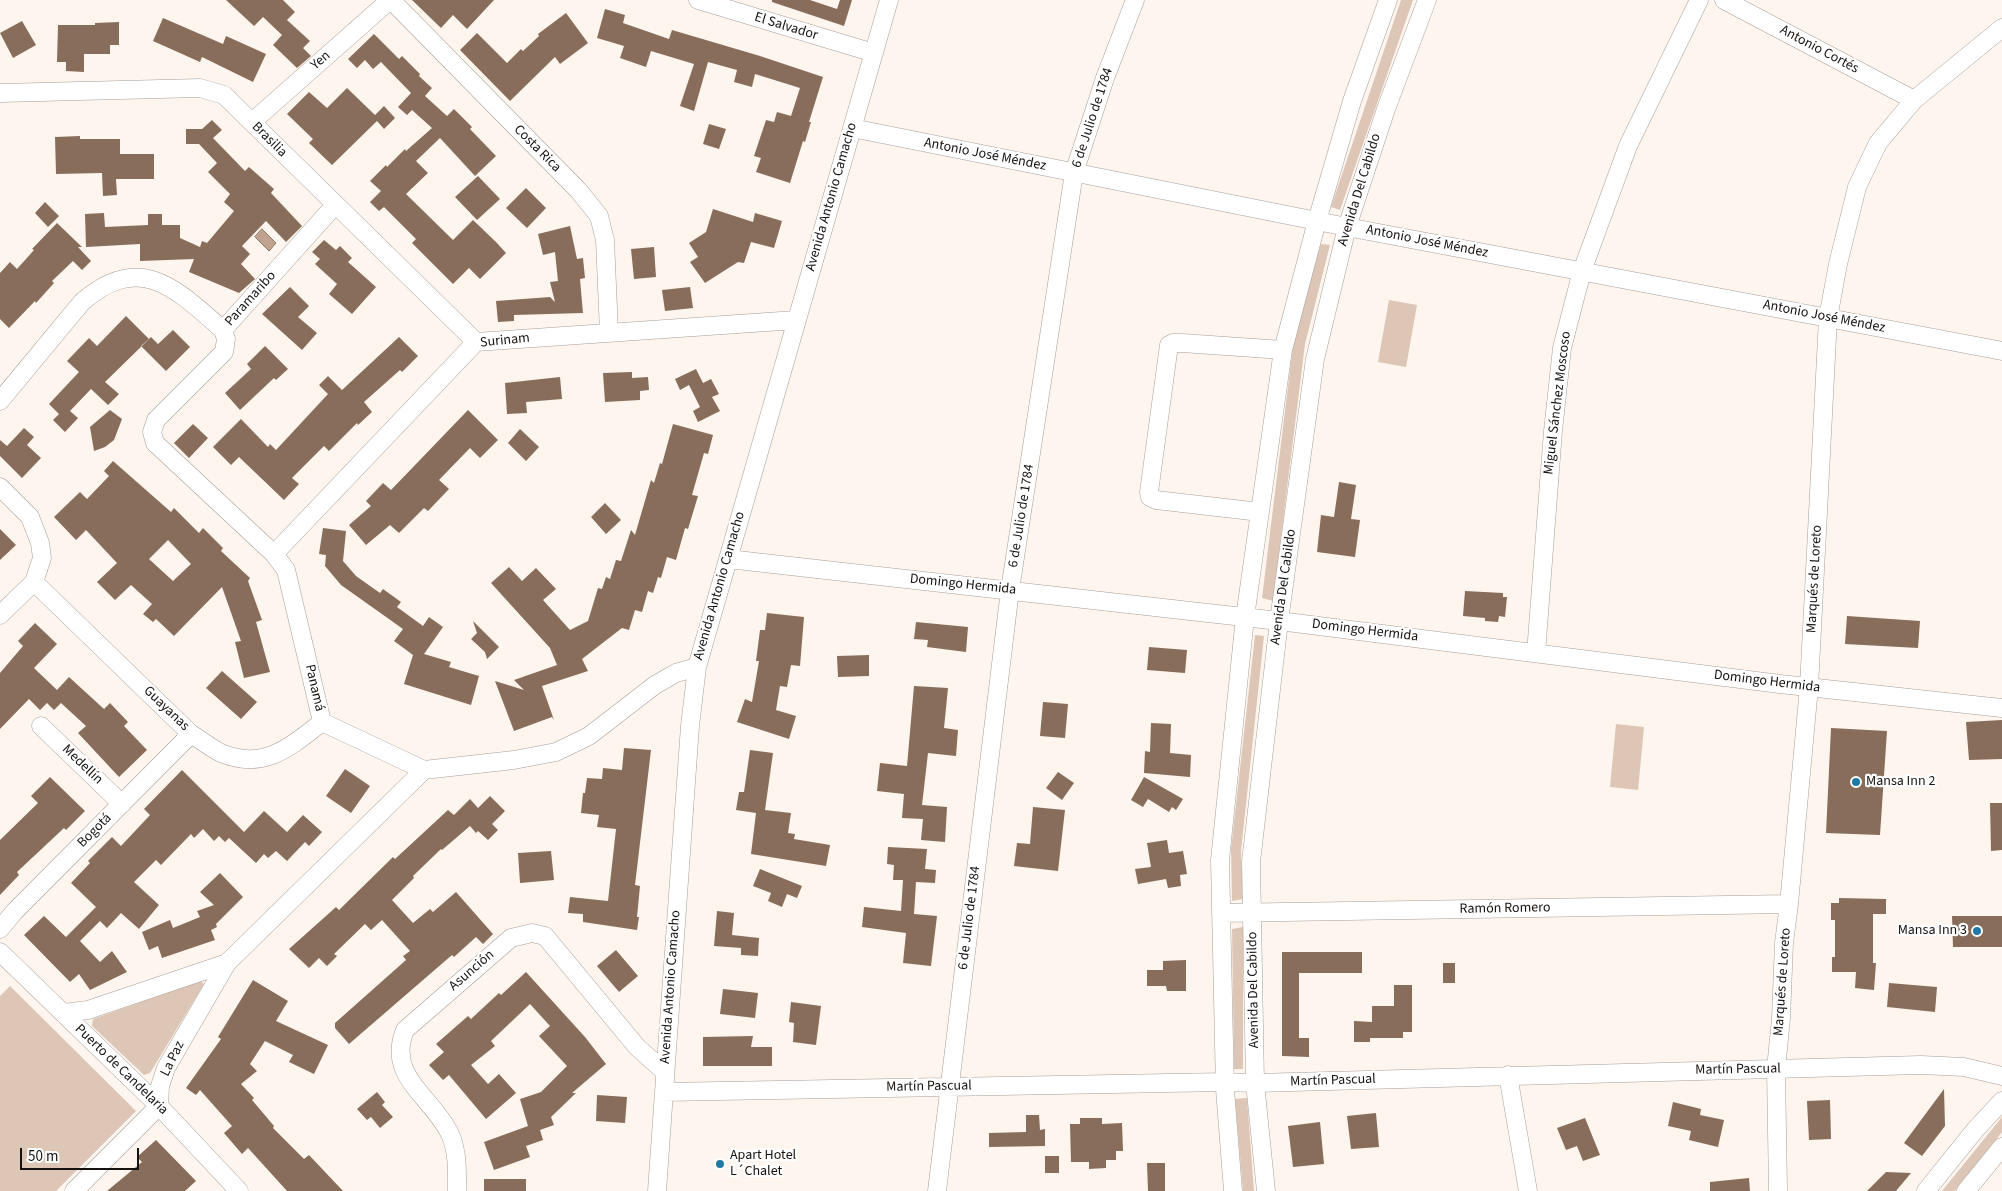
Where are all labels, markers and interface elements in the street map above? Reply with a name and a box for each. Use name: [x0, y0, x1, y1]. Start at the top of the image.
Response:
street label: El Salvador: [752, 9, 820, 45]
street label: Antonio Cortés: [1777, 22, 1861, 78]
street label: Yen: [308, 48, 334, 74]
street label: 6 de Julio de 1784: [1069, 66, 1117, 170]
street label: Brasilia: [248, 119, 290, 161]
street label: Avenida Antonio Camacho: [803, 121, 861, 273]
street label: Costa Rica: [510, 122, 564, 176]
street label: Avenida Del Cabildo: [1335, 132, 1385, 248]
street label: Antonio José Méndez: [922, 135, 1048, 175]
street label: Antonio José Méndez: [1364, 222, 1490, 262]
street label: Paramaribo: [222, 268, 280, 330]
street label: Antonio José Méndez: [1761, 297, 1887, 337]
street label: Surinam: [479, 330, 531, 352]
street label: Miguel Sánchez Moscoso: [1541, 330, 1575, 476]
street label: 6 de Julio de 1784: [1006, 463, 1038, 569]
street label: Avenida Antonio Camacho: [691, 510, 749, 662]
street label: Marqués de Loreto: [1804, 524, 1826, 634]
street label: Avenida Del Cabildo: [1268, 528, 1300, 646]
street label: Domingo Hermida: [909, 571, 1017, 599]
street label: Domingo Hermida: [1311, 616, 1419, 646]
street label: Panamá: [300, 663, 328, 713]
street label: Domingo Hermida: [1713, 667, 1821, 697]
street label: Guayanas: [140, 683, 192, 735]
street label: Medellín: [58, 742, 106, 788]
place label: Mansa Inn 2: [1866, 774, 1935, 790]
marker: Mansa Inn 2: [1850, 776, 1862, 788]
street label: Bogotá: [74, 810, 116, 852]
street label: 6 de Julio de 1784: [955, 865, 985, 971]
street label: Ramón Romero: [1459, 900, 1551, 918]
street label: Avenida Antonio Camacho: [657, 910, 685, 1064]
place label: Mansa Inn 3: [1898, 923, 1967, 939]
marker: Mansa Inn 3: [1971, 925, 1983, 937]
street label: Marqués de Loreto: [1771, 927, 1795, 1037]
street label: Avenida Del Cabildo: [1245, 931, 1263, 1049]
street label: Asunción: [446, 947, 498, 995]
street label: Puerto de Candelaria: [71, 1021, 171, 1119]
street label: La Paz: [157, 1039, 189, 1079]
street label: Martín Pascual: [1695, 1061, 1781, 1079]
street label: Martín Pascual: [1290, 1071, 1376, 1091]
street label: Martín Pascual: [886, 1078, 972, 1096]
scale bar: [22, 1138, 141, 1170]
text: 50 m: [28, 1146, 58, 1167]
place label: Apart Hotel L´Chalet: [730, 1148, 796, 1180]
marker: Apart Hotel L´Chalet: [714, 1158, 726, 1170]

